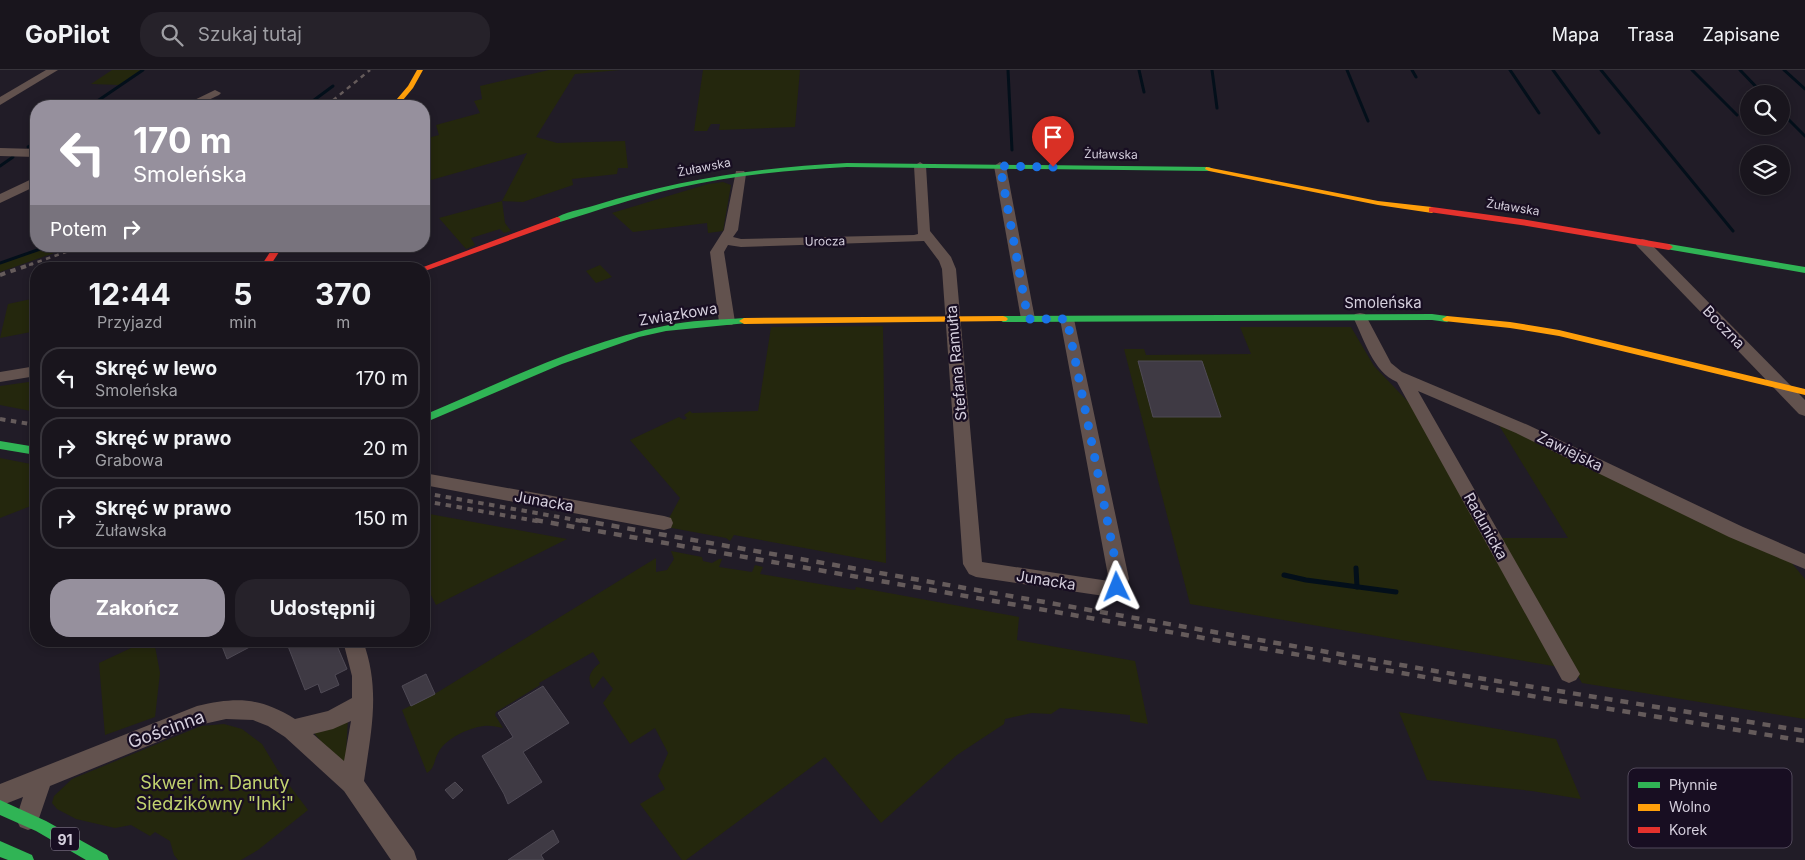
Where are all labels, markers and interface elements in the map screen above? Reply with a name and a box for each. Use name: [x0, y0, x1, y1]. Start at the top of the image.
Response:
search box: [140, 12, 490, 57]
text: GoPilot: [25, 20, 110, 49]
icon: search: [158, 21, 186, 49]
text: Szukaj tutaj: [198, 23, 302, 46]
text: Mapa: [1552, 24, 1599, 45]
text: Trasa: [1627, 24, 1674, 45]
text: Zapisane: [1702, 24, 1780, 45]
map controls: [1740, 85, 1790, 195]
button: search: [1740, 85, 1790, 135]
pin: [1032, 116, 1074, 167]
text: 170 m: [133, 119, 232, 161]
icon: left: [50, 120, 115, 185]
icon: arrive: [1039, 123, 1067, 151]
button: layers: [1740, 145, 1790, 195]
street label: Żuławska: [1084, 146, 1138, 162]
street label: Żuławska: [676, 155, 732, 179]
text: Smoleńska: [133, 161, 247, 187]
street label: Żuławska: [1485, 195, 1541, 219]
icon: right: [117, 215, 145, 243]
text: Potem: [50, 218, 107, 241]
street label: Urocza: [805, 233, 845, 249]
text: 12:44: [88, 276, 171, 312]
text: 5: [233, 276, 253, 312]
text: 370: [315, 276, 372, 312]
street label: Smoleńska: [1344, 293, 1422, 312]
street label: Związkowa: [637, 298, 719, 330]
street label: Boczna: [1699, 301, 1749, 353]
street label: Stefana Ramułta: [941, 305, 971, 421]
text: Przyjazd: [97, 312, 162, 332]
text: min: [229, 312, 257, 332]
text: m: [336, 312, 350, 332]
text: Skręć w lewo: [95, 357, 217, 380]
icon: left: [52, 364, 80, 392]
text: 170 m: [356, 367, 408, 390]
text: Smoleńska: [95, 380, 178, 400]
text: Skręć w prawo: [95, 427, 231, 450]
street label: Zawiejska: [1534, 427, 1606, 475]
icon: right: [52, 434, 80, 462]
text: 20 m: [362, 437, 408, 460]
text: Grabowa: [95, 450, 163, 470]
street label: Junacka: [513, 486, 575, 516]
street label: Radunicka: [1460, 489, 1512, 563]
text: Skręć w prawo: [95, 497, 231, 520]
icon: right: [52, 504, 80, 532]
text: 150 m: [355, 507, 408, 530]
text: Żuławska: [95, 520, 167, 540]
position arrow: [1090, 560, 1142, 612]
street label: Junacka: [1015, 566, 1077, 594]
button: Zakończ: [50, 579, 225, 637]
button: Udostępnij: [235, 579, 410, 637]
street label: Gościnna: [125, 705, 207, 753]
legend: [1628, 768, 1792, 848]
park label: Skwer im. Danuty Siedzikówny "Inki": [136, 772, 294, 814]
text: Płynnie: [1669, 776, 1717, 793]
text: Wolno: [1669, 798, 1711, 815]
text: Korek: [1669, 821, 1707, 838]
road number: 91: [51, 828, 79, 851]

